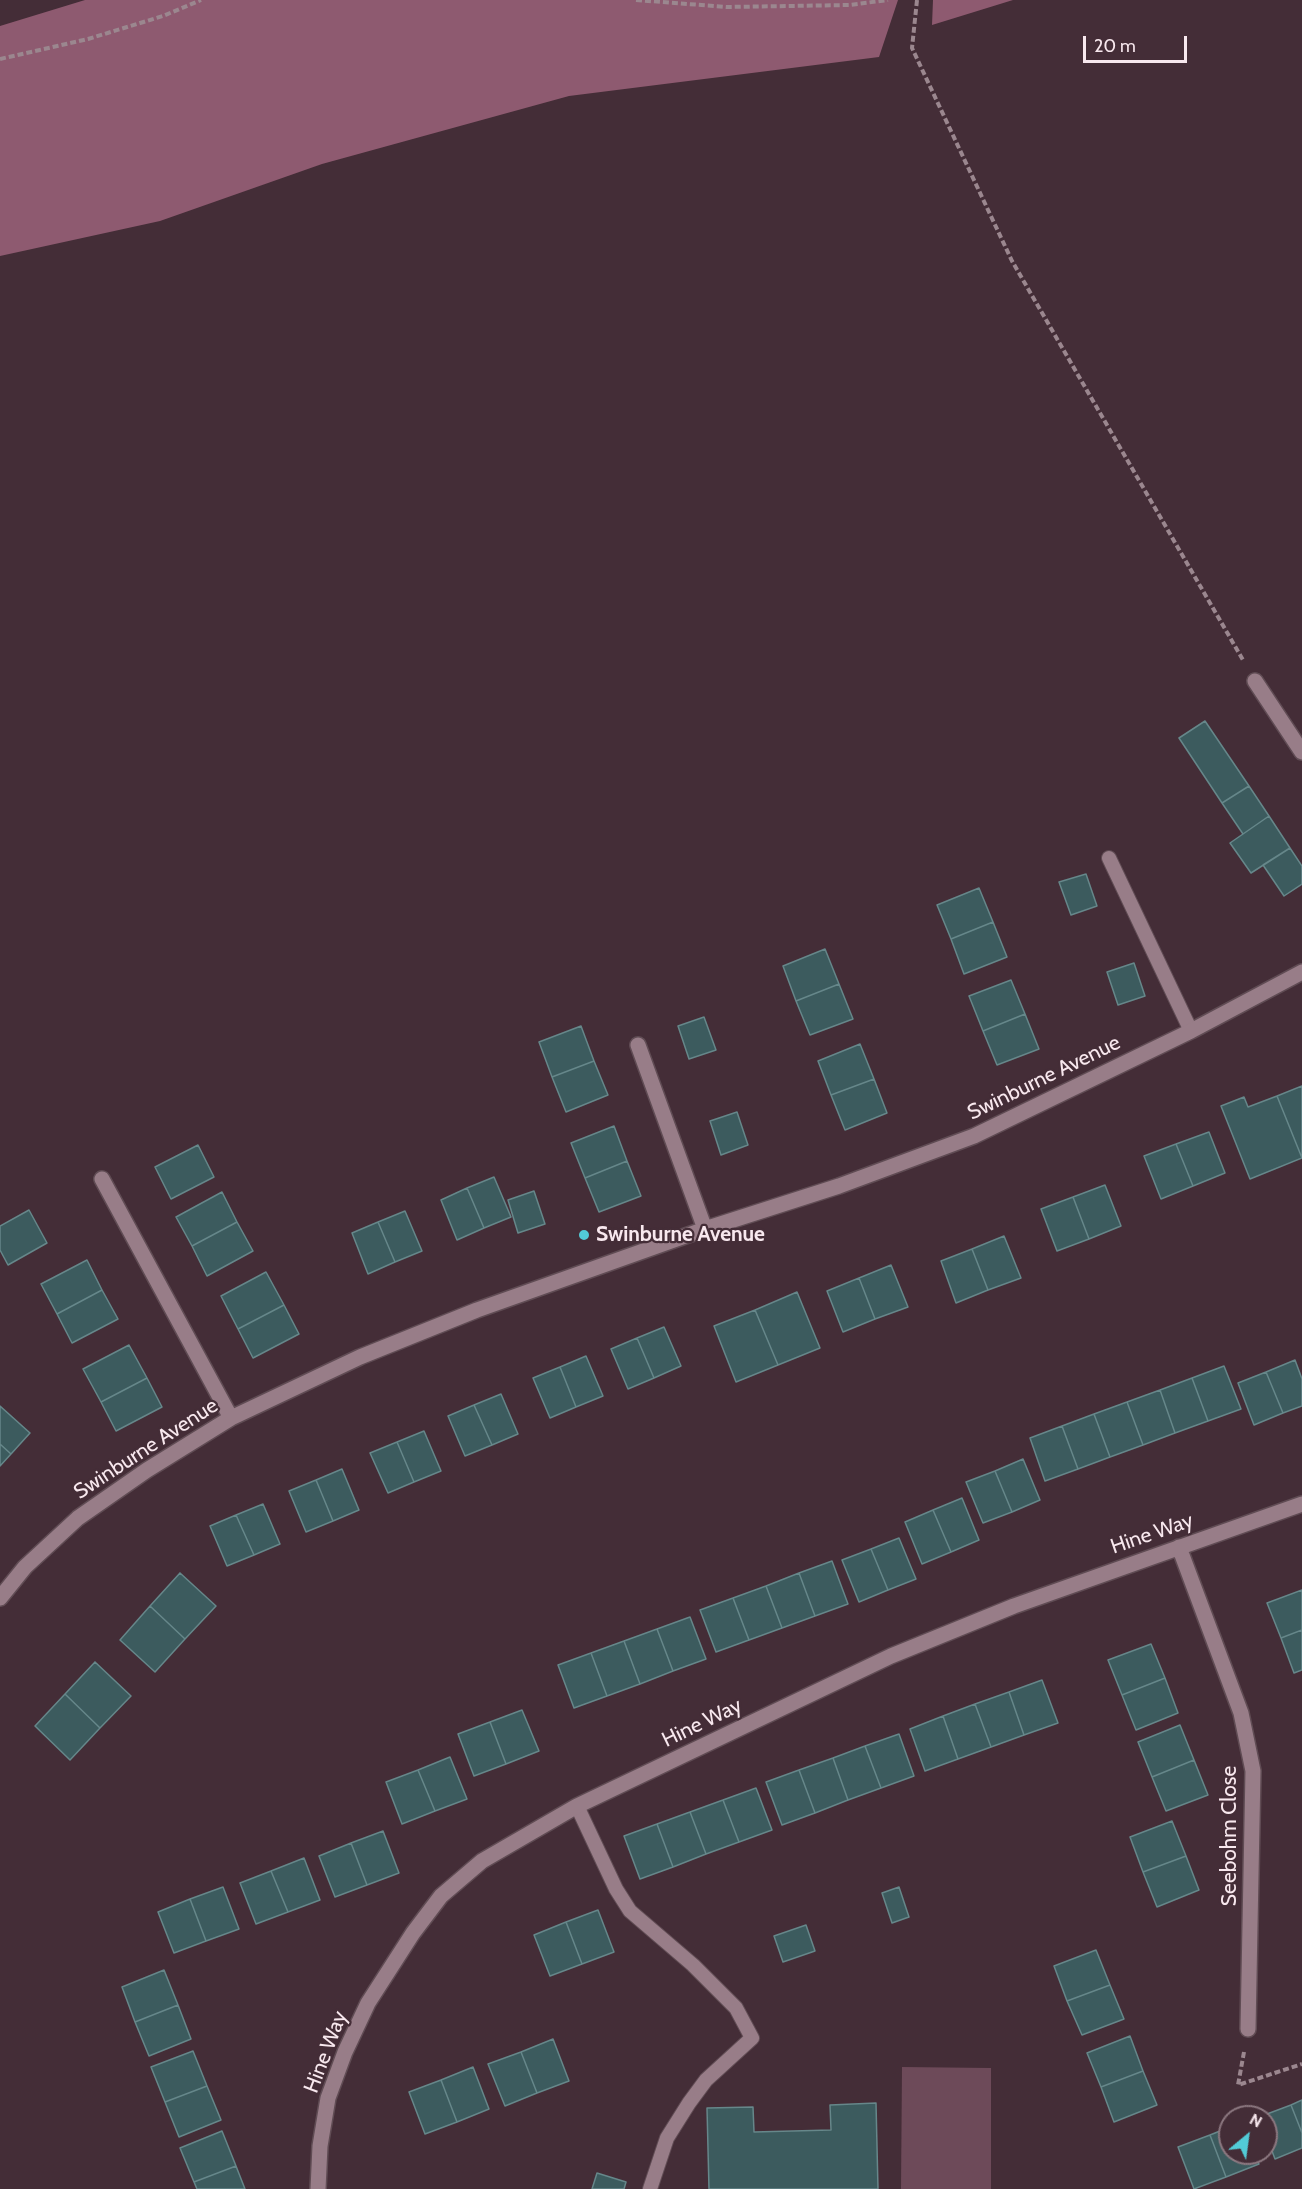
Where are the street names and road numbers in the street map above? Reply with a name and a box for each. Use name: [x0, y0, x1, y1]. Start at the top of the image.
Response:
street label: Swinburne Avenue: [964, 1030, 1124, 1126]
street label: Swinburne Avenue: [69, 1393, 223, 1505]
street label: Hine Way: [1107, 1508, 1197, 1560]
street label: Hine Way: [658, 1693, 746, 1753]
street label: Seebohm Close: [1217, 1766, 1243, 1906]
street label: Hine Way: [299, 2008, 353, 2096]

